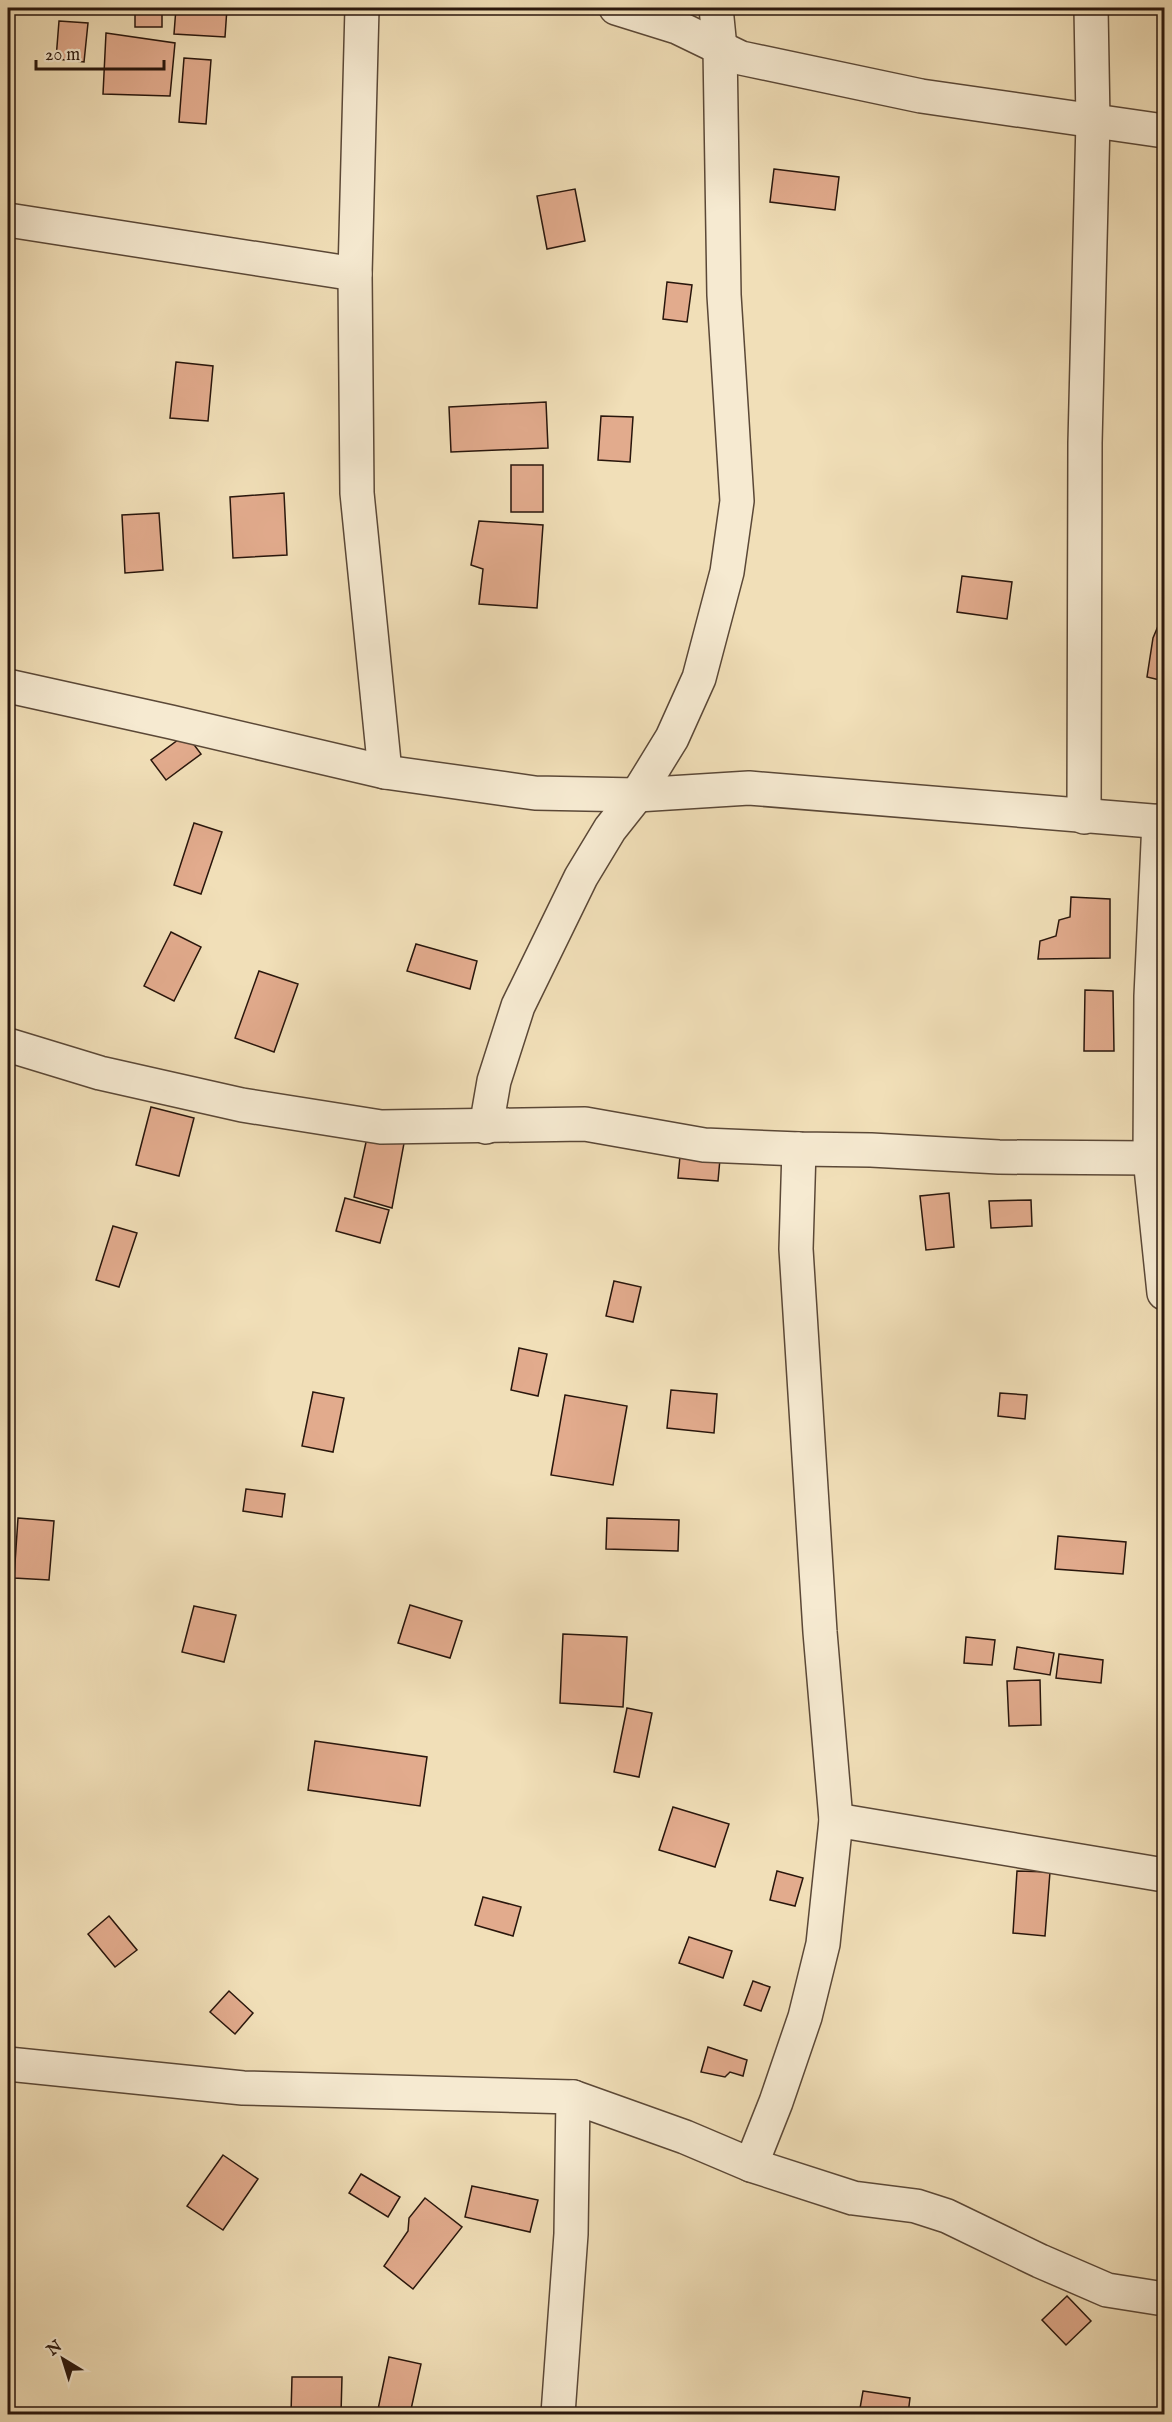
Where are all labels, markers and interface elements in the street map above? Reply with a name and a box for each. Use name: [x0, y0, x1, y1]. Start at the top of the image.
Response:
scale bar: [36, 33, 164, 71]
text: 20 m: [45, 44, 80, 67]
north arrow: [33, 2329, 93, 2389]
text: N: [43, 2337, 67, 2362]

